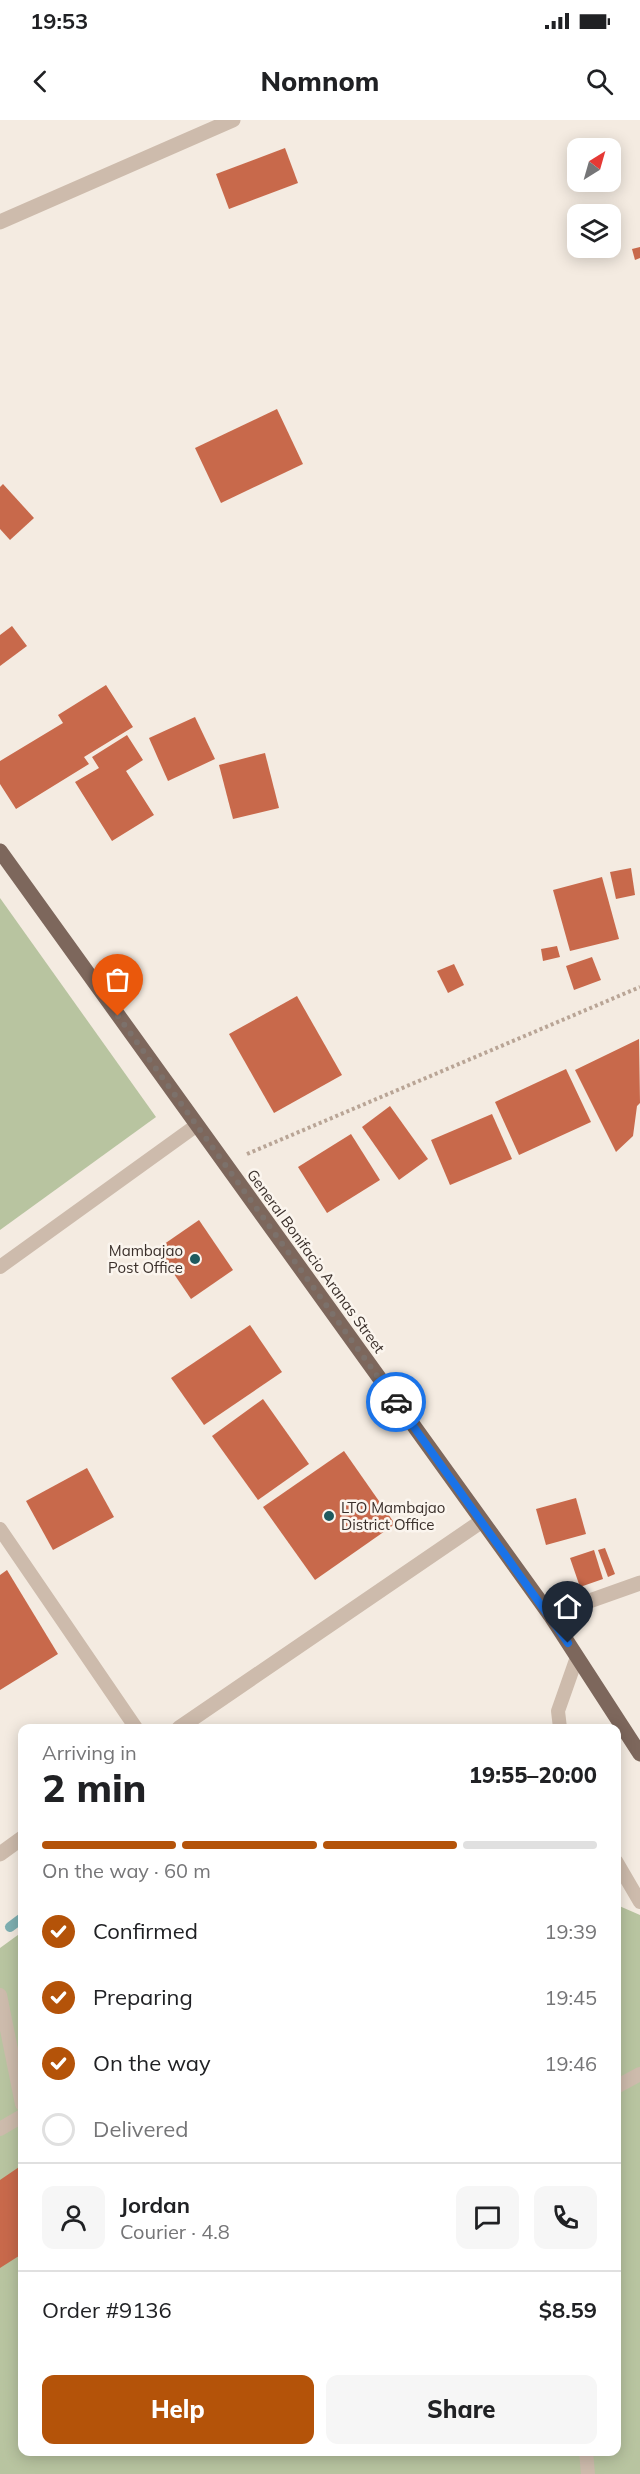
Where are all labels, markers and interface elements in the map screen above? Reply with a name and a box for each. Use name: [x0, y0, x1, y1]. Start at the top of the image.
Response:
text: 19:53: [30, 7, 88, 35]
text: Nomnom: [261, 64, 379, 98]
icon: back: [24, 65, 57, 98]
icon: search: [583, 65, 616, 98]
north arrow: [567, 138, 621, 192]
map controls: [567, 138, 621, 258]
button: layers: [567, 204, 621, 258]
pin: [92, 954, 143, 1016]
icon: bag: [101, 963, 134, 996]
street label: General Bonifacio Aranas Street: [243, 1165, 389, 1357]
place label: Mambajao Post Office: [108, 1241, 183, 1277]
marker: Mambajao Post Office: [188, 1252, 202, 1266]
courier: [366, 1372, 426, 1432]
icon: car: [380, 1386, 413, 1419]
place label: LTO Mambajao District Office: [341, 1498, 445, 1534]
marker: LTO Mambajao District Office: [322, 1509, 336, 1523]
pin: [542, 1581, 593, 1643]
icon: home: [551, 1590, 584, 1623]
text: Arriving in: [42, 1740, 137, 1765]
text: 19:55–20:00: [469, 1761, 597, 1789]
text: 2 min: [42, 1763, 147, 1812]
text: On the way · 60 m: [42, 1858, 211, 1883]
icon: check: [42, 1915, 75, 1948]
text: Confirmed: [93, 1917, 198, 1945]
text: 19:39: [544, 1919, 597, 1944]
icon: check: [42, 1981, 75, 2014]
text: Preparing: [93, 1983, 193, 2011]
text: 19:45: [544, 1985, 597, 2010]
icon: check: [42, 2047, 75, 2080]
text: On the way: [93, 2049, 211, 2077]
text: 19:46: [544, 2051, 597, 2076]
text: Delivered: [93, 2115, 188, 2143]
button: person: [42, 2186, 105, 2249]
button: chat: [456, 2186, 519, 2249]
button: phone: [534, 2186, 597, 2249]
text: Jordan: [120, 2191, 190, 2219]
text: Courier · 4.8: [120, 2219, 230, 2244]
text: Order #9136: [42, 2296, 172, 2324]
text: $8.59: [539, 2296, 597, 2324]
button: Help: [42, 2375, 314, 2444]
button: Share: [326, 2375, 597, 2444]

